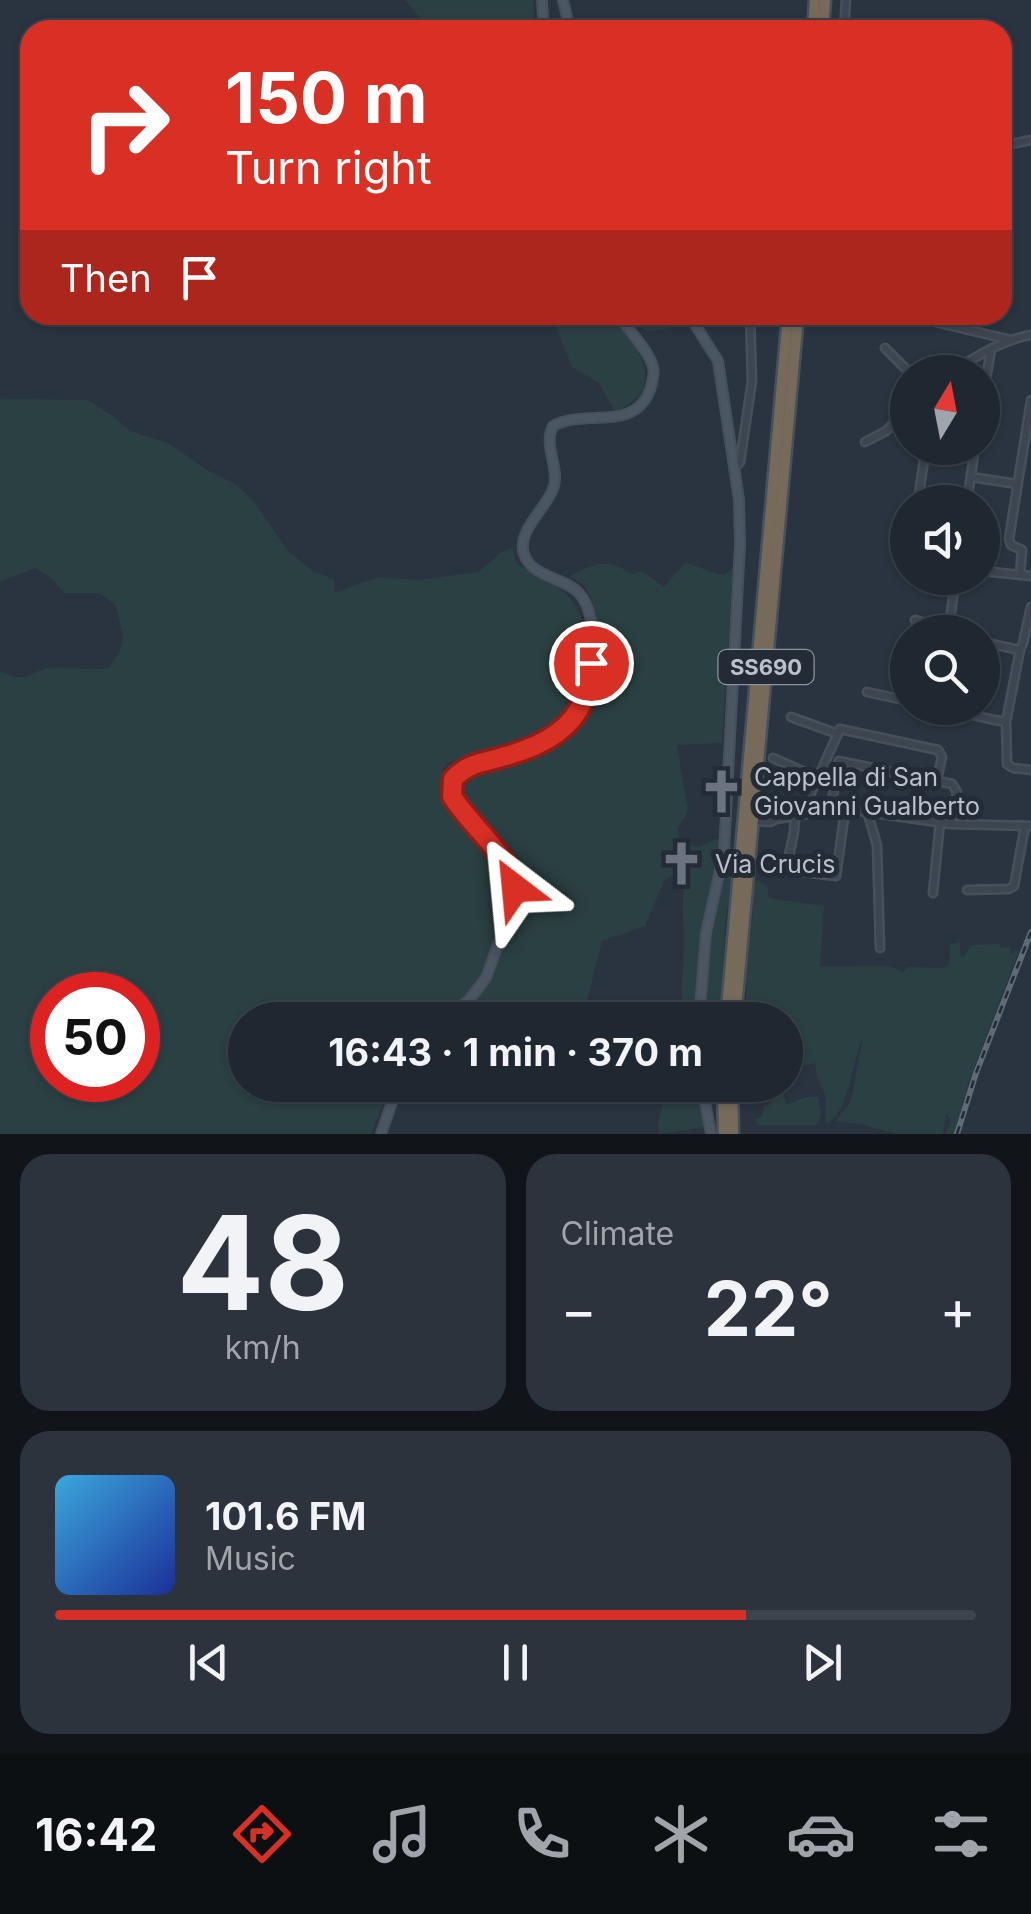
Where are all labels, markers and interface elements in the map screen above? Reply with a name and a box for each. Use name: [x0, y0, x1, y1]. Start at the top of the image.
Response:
text: 150 m: [225, 55, 428, 140]
icon: right: [60, 60, 190, 190]
text: Turn right: [225, 140, 432, 195]
icon: arrive: [172, 250, 227, 305]
text: Then: [60, 255, 152, 301]
north arrow: [890, 355, 1000, 465]
map controls: [890, 355, 1000, 725]
button: sound: [890, 485, 1000, 595]
button: search: [890, 615, 1000, 725]
pin: [549, 621, 634, 706]
icon: arrive: [564, 636, 619, 691]
road number: SS690: [718, 650, 814, 684]
place label: Cappella di San Giovanni Gualberto: [754, 762, 980, 821]
church icon: Cappella di San Giovanni Gualberto: [697, 767, 745, 815]
position arrow: [463, 836, 567, 940]
church icon: Via Crucis: [658, 840, 706, 888]
place label: Via Crucis: [715, 849, 835, 879]
speed limit sign: 50: [30, 972, 160, 1102]
text: 16:43 · 1 min · 370 m: [328, 1029, 703, 1075]
text: 48: [176, 1184, 349, 1341]
text: Climate: [561, 1214, 674, 1253]
text: 22°: [704, 1263, 833, 1354]
text: −: [561, 1277, 597, 1343]
text: +: [940, 1277, 976, 1343]
text: km/h: [225, 1328, 301, 1367]
text: 101.6 FM: [205, 1493, 366, 1539]
text: Music: [205, 1539, 296, 1578]
icon: previous: [181, 1635, 236, 1690]
icon: pause: [488, 1635, 543, 1690]
icon: next: [795, 1635, 850, 1690]
icon: directions: [227, 1799, 297, 1869]
icon: music: [367, 1799, 437, 1869]
icon: phone: [507, 1799, 577, 1869]
icon: climate: [646, 1799, 716, 1869]
icon: car: [786, 1799, 856, 1869]
icon: filters: [926, 1799, 996, 1869]
text: 16:42: [35, 1807, 157, 1862]

